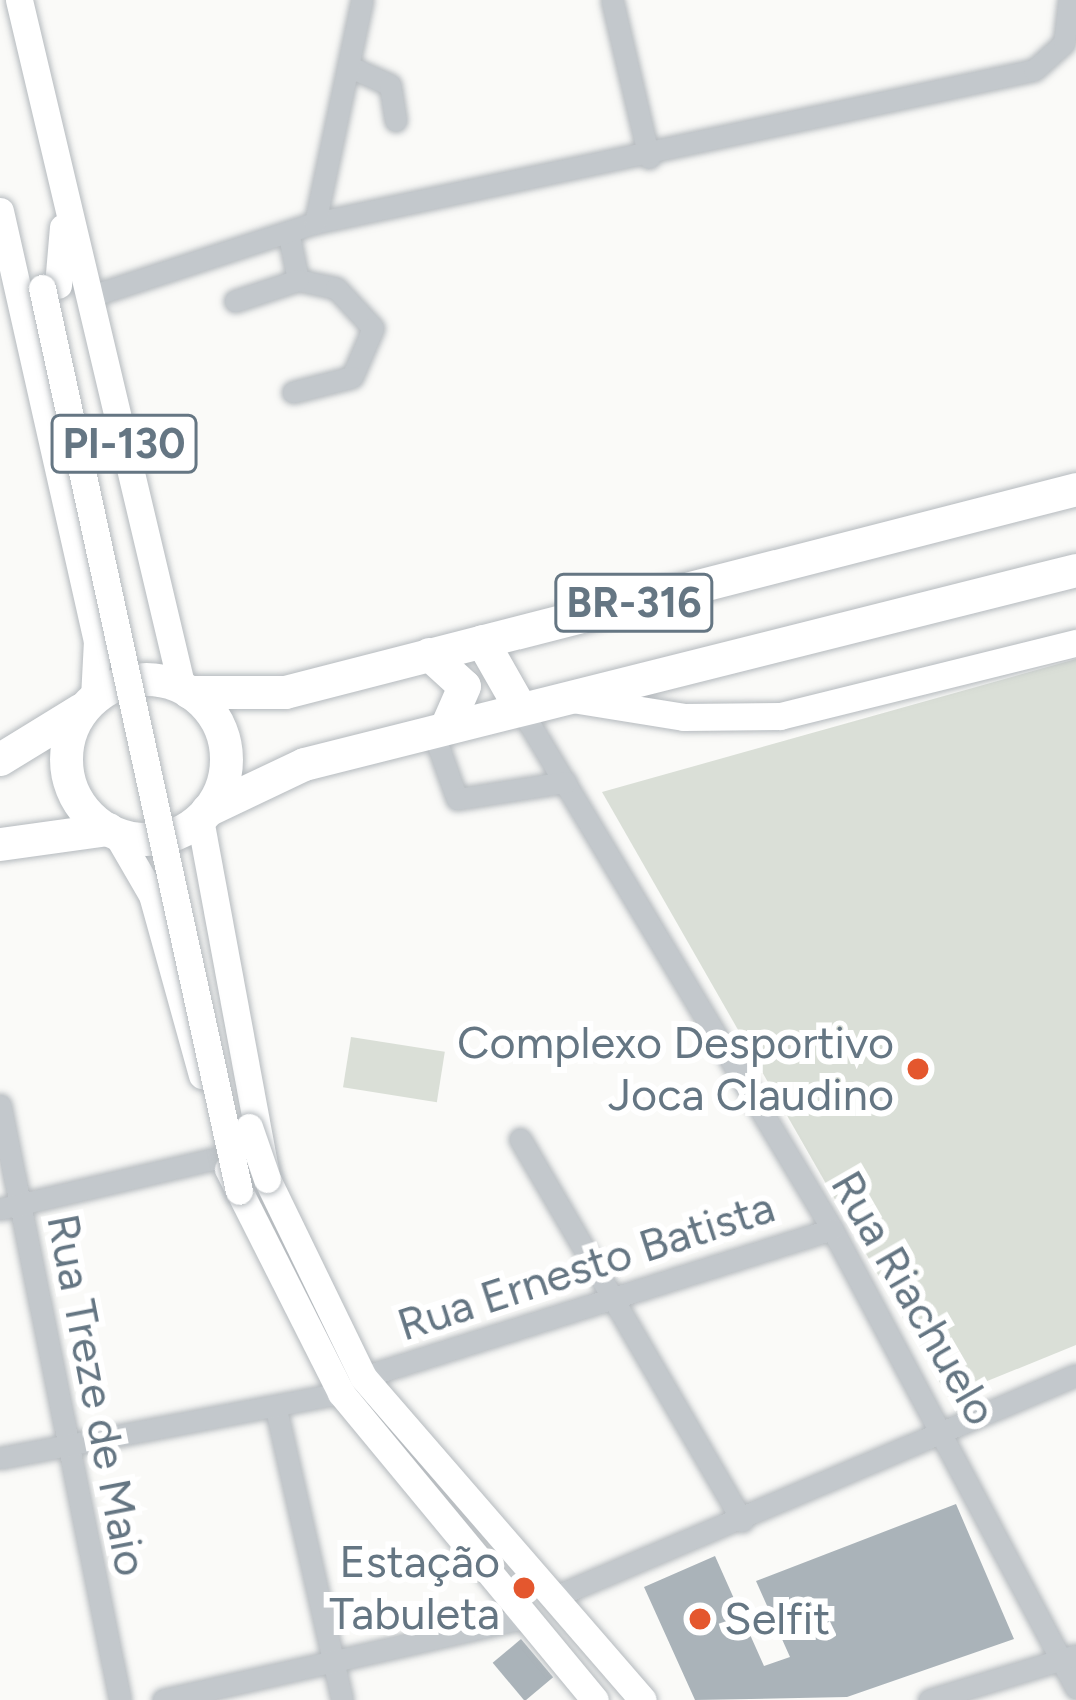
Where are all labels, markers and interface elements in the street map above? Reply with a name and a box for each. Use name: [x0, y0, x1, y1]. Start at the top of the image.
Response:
road number: PI-130: [49, 408, 199, 480]
road number: BR-316: [553, 567, 715, 639]
place label: Complexo Desportivo Joca Claudino: [457, 1016, 894, 1122]
marker: Complexo Desportivo Joca Claudino: [905, 1056, 931, 1082]
street label: Rua Riachuelo: [820, 1162, 1008, 1434]
street label: Rua Ernesto Batista: [391, 1180, 781, 1352]
street label: Rua Treze de Maio: [35, 1210, 159, 1580]
place label: Estação Tabuleta: [329, 1535, 500, 1641]
marker: Estação Tabuleta: [511, 1575, 537, 1601]
place label: Selfit: [724, 1592, 830, 1646]
marker: Selfit: [687, 1606, 713, 1632]

